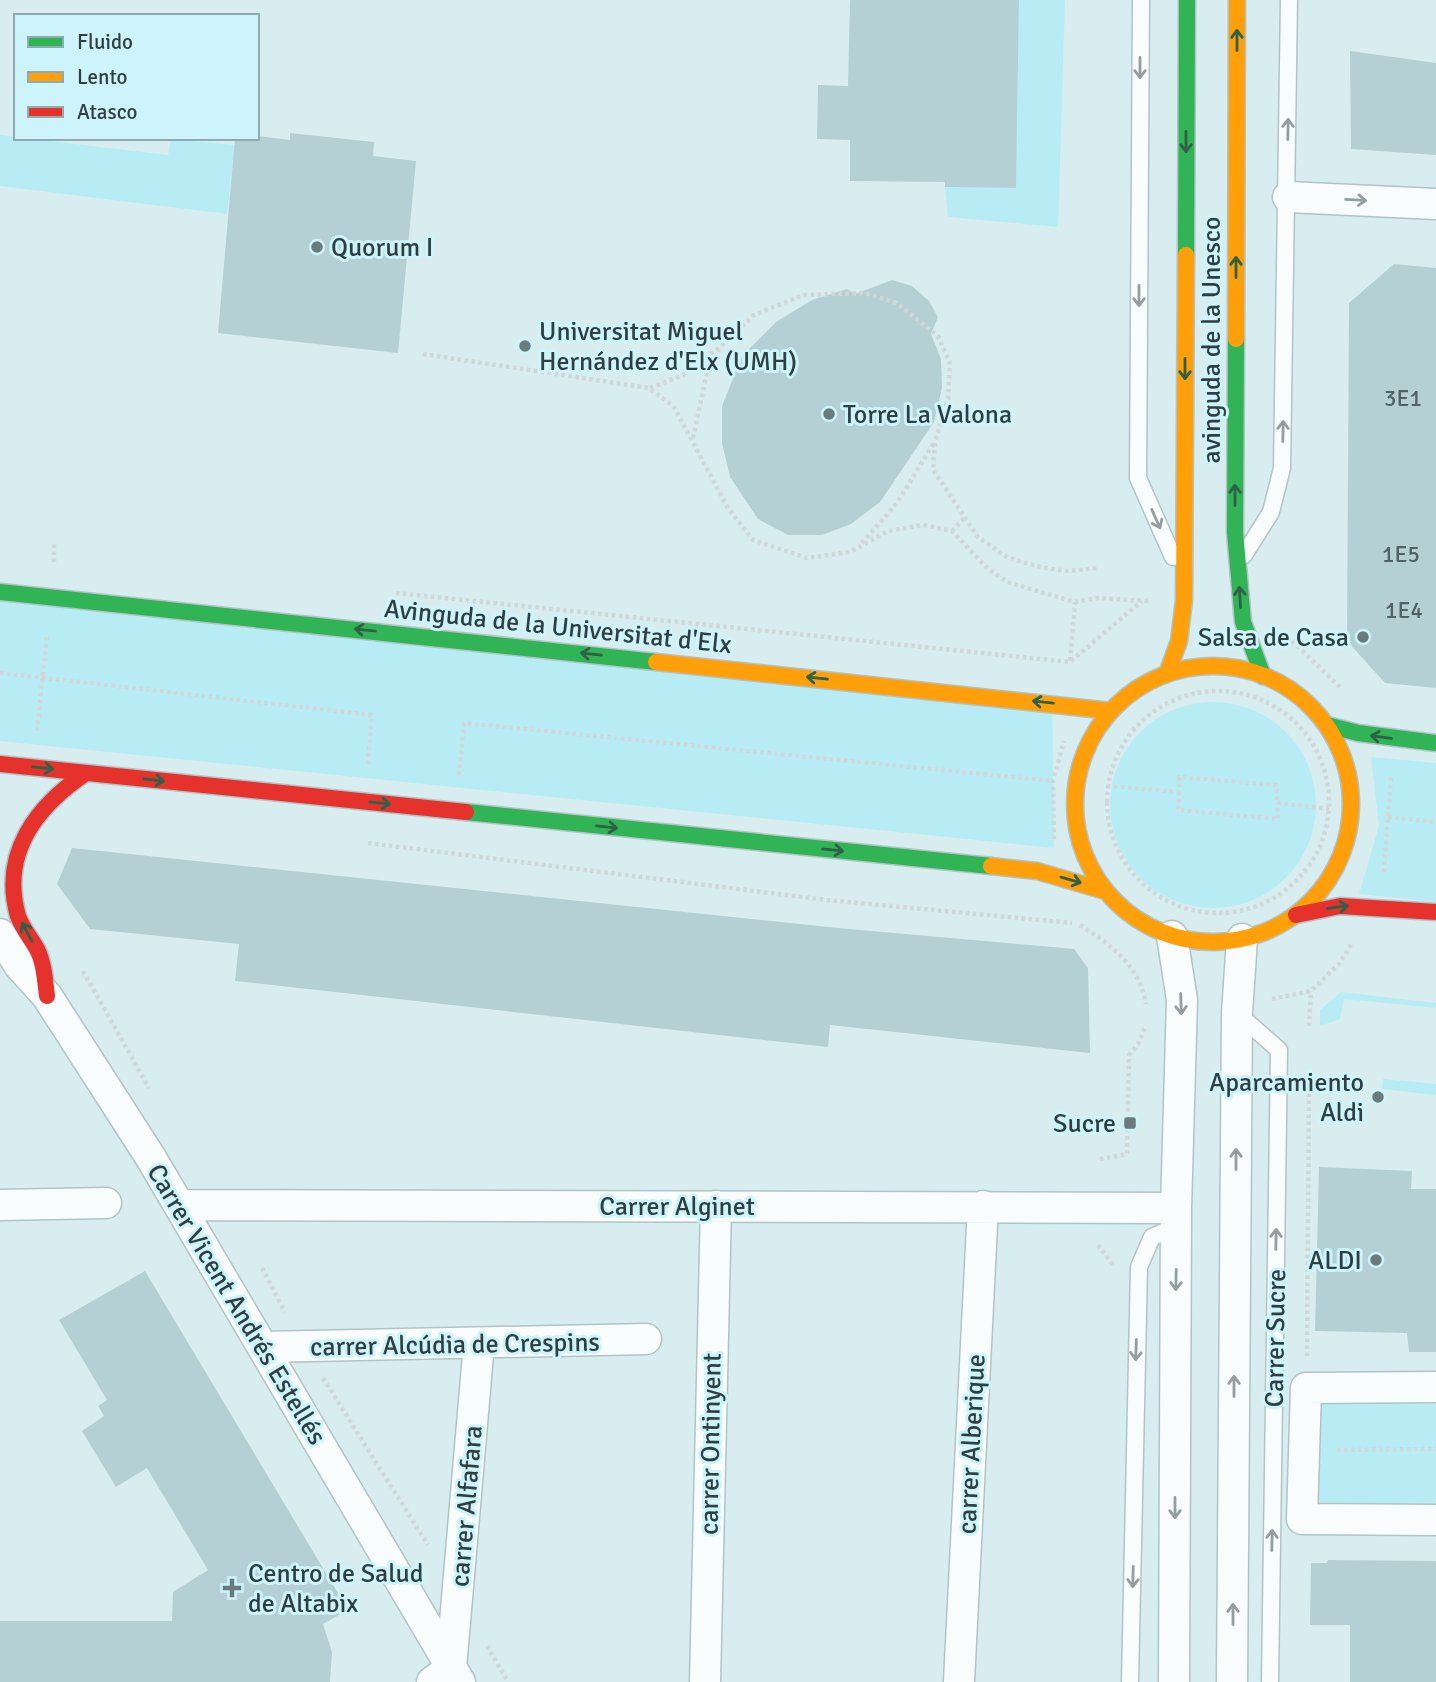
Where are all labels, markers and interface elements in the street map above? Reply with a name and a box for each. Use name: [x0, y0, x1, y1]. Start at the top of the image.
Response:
legend: [14, 14, 259, 140]
text: Fluido: [77, 29, 133, 55]
one-way arrow: [1230, 29, 1244, 52]
one-way arrow: [1133, 56, 1147, 79]
text: Lento: [77, 64, 127, 90]
text: Atasco: [77, 99, 137, 125]
one-way arrow: [1281, 117, 1295, 140]
one-way arrow: [1179, 130, 1193, 153]
one-way arrow: [1344, 194, 1367, 207]
street label: avinguda de la Unesco: [1196, 217, 1228, 463]
place label: Quorum I: [331, 232, 433, 264]
marker: Quorum I: [309, 239, 325, 255]
one-way arrow: [1229, 256, 1243, 279]
one-way arrow: [1132, 284, 1146, 307]
place label: Universitat Miguel Hernández d'Elx (UMH): [539, 316, 797, 378]
marker: Universitat Miguel Hernández d'Elx (UMH): [517, 338, 533, 354]
one-way arrow: [1178, 357, 1192, 380]
house number: 3E1: [1384, 384, 1422, 413]
place label: Torre La Valona: [843, 399, 1012, 431]
marker: Torre La Valona: [821, 406, 837, 422]
one-way arrow: [1276, 420, 1290, 443]
one-way arrow: [1228, 484, 1242, 507]
one-way arrow: [1150, 508, 1163, 530]
house number: 1E5: [1382, 540, 1420, 569]
one-way arrow: [1234, 585, 1247, 608]
street label: Avinguda de la Universitat d'Elx: [383, 593, 733, 661]
house number: 1E4: [1385, 596, 1423, 625]
place label: Salsa de Casa: [1198, 622, 1349, 654]
one-way arrow: [354, 623, 377, 636]
marker: Salsa de Casa: [1355, 629, 1371, 645]
one-way arrow: [580, 647, 603, 660]
one-way arrow: [806, 671, 829, 684]
one-way arrow: [1033, 695, 1055, 708]
one-way arrow: [1370, 730, 1393, 743]
one-way arrow: [31, 762, 54, 775]
one-way arrow: [142, 774, 165, 787]
one-way arrow: [368, 797, 391, 810]
one-way arrow: [595, 820, 617, 833]
one-way arrow: [821, 844, 844, 857]
one-way arrow: [1059, 874, 1082, 887]
one-way arrow: [1326, 901, 1349, 914]
one-way arrow: [19, 922, 33, 942]
one-way arrow: [1174, 992, 1187, 1015]
place label: Aparcamiento Aldi: [1209, 1067, 1364, 1129]
marker: Aparcamiento Aldi: [1370, 1089, 1386, 1105]
place label: Sucre: [1053, 1108, 1116, 1140]
marker: Sucre: [1122, 1115, 1138, 1131]
one-way arrow: [1229, 1148, 1243, 1171]
street label: Carrer Vicent Andrés Estellés: [140, 1158, 333, 1451]
street label: Carrer Alginet: [599, 1191, 755, 1223]
one-way arrow: [1269, 1228, 1283, 1251]
place label: ALDI: [1308, 1245, 1362, 1277]
marker: ALDI: [1368, 1252, 1384, 1268]
one-way arrow: [1169, 1268, 1183, 1291]
street label: Carrer Sucre: [1259, 1268, 1293, 1408]
street label: carrer Alcúdia de Crespins: [310, 1326, 600, 1364]
one-way arrow: [1130, 1338, 1143, 1361]
street label: carrer Ontinyent: [693, 1353, 729, 1535]
street label: carrer Alberique: [951, 1353, 993, 1535]
one-way arrow: [1228, 1375, 1241, 1398]
street label: carrer Alfafara: [444, 1424, 490, 1588]
one-way arrow: [1168, 1496, 1182, 1519]
one-way arrow: [1265, 1529, 1279, 1552]
place label: Centro de Salud de Altabix: [248, 1558, 424, 1620]
one-way arrow: [1126, 1565, 1139, 1588]
marker: Centro de Salud de Altabix: [222, 1578, 242, 1598]
one-way arrow: [1226, 1603, 1240, 1626]

